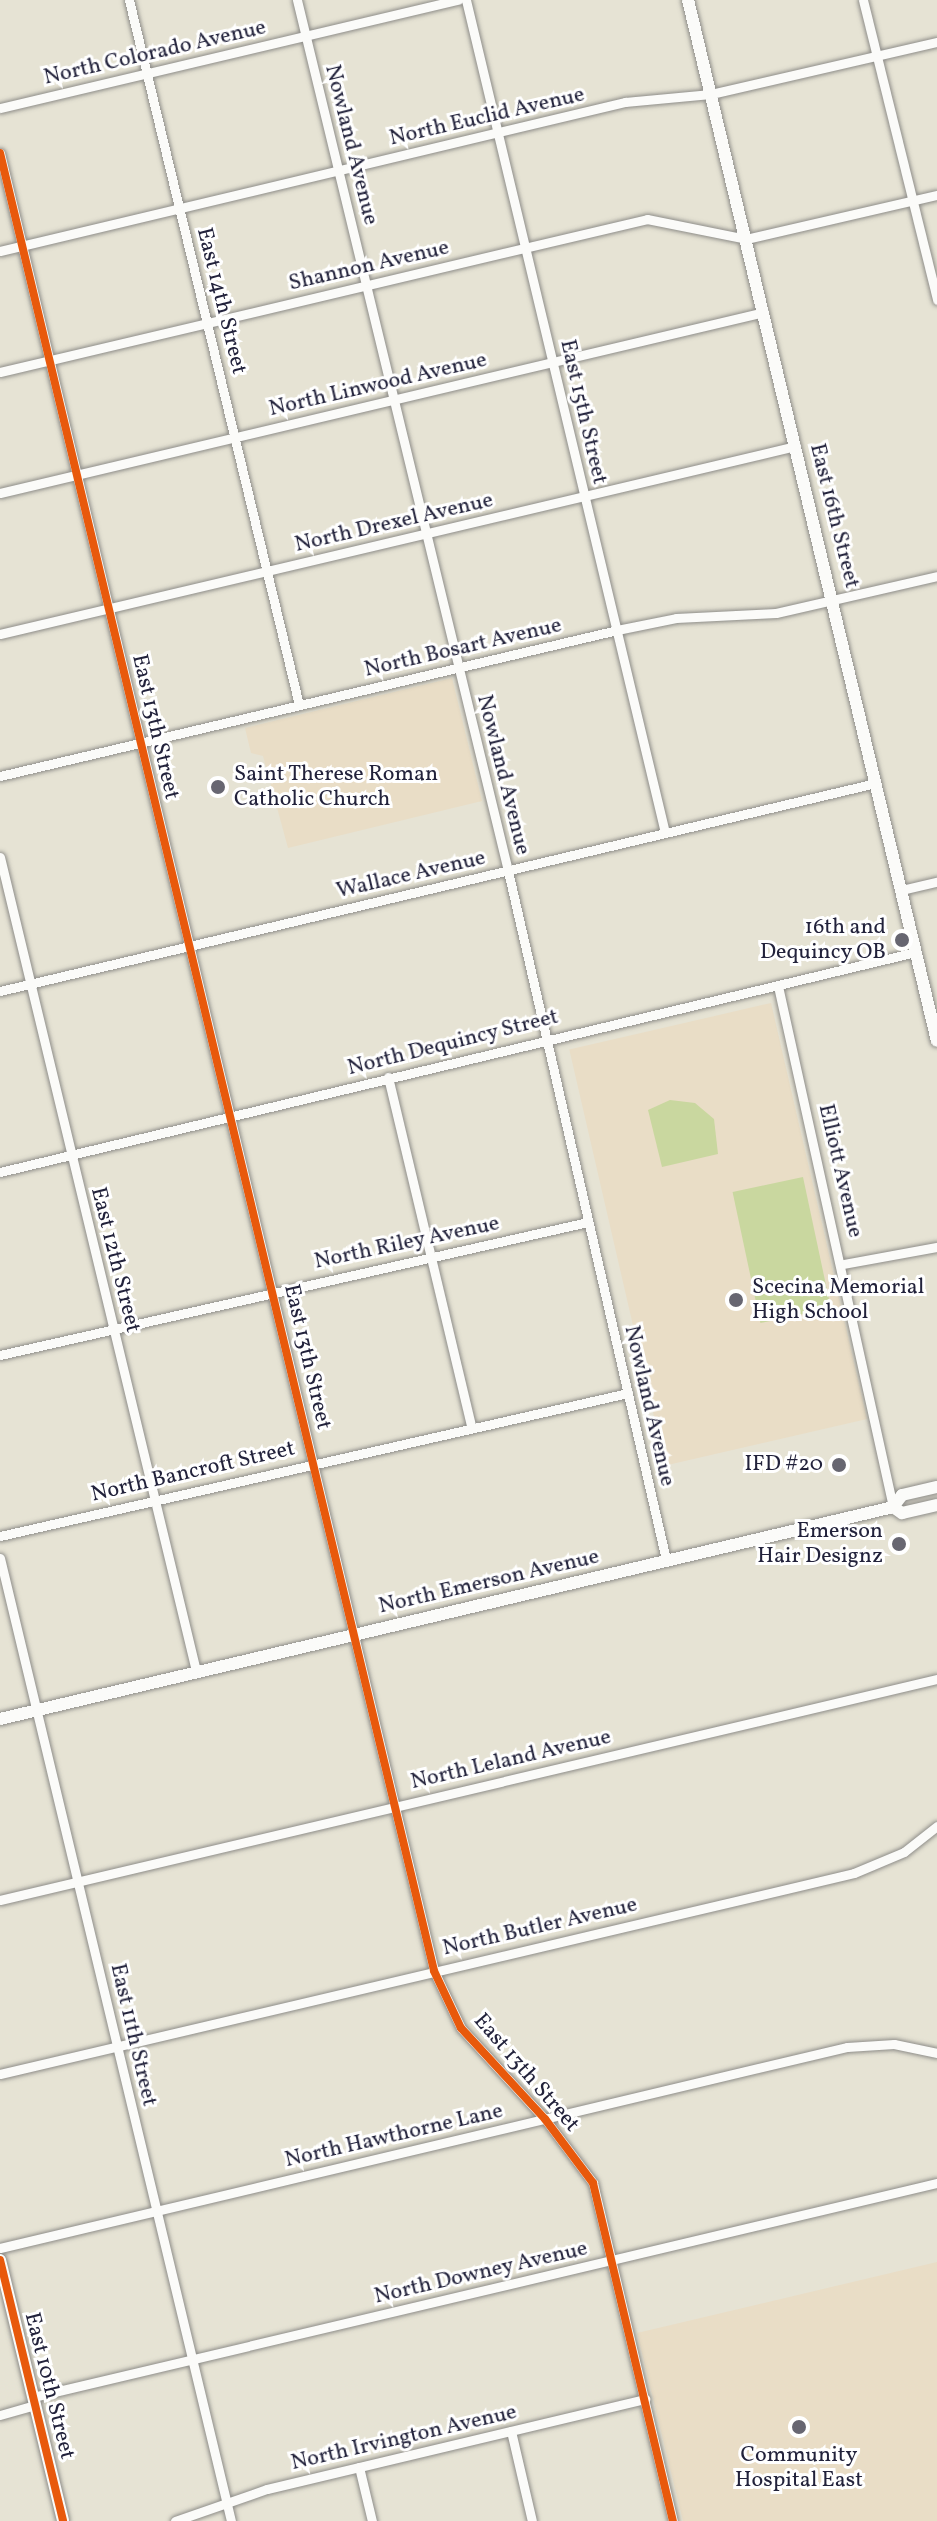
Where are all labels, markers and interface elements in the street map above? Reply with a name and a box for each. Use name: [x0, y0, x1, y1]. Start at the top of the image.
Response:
street label: North Colorado Avenue: [41, 15, 269, 91]
street label: Nowland Avenue: [318, 62, 384, 228]
street label: North Euclid Avenue: [387, 82, 587, 152]
street label: East 14th Street: [190, 225, 252, 377]
street label: Shannon Avenue: [286, 235, 452, 297]
street label: East 15th Street: [554, 337, 612, 487]
street label: North Linwood Avenue: [267, 347, 489, 423]
street label: East 16th Street: [803, 441, 865, 591]
street label: North Drexel Avenue: [292, 487, 496, 559]
street label: North Bosart Avenue: [362, 612, 564, 684]
street label: East 13th Street: [125, 652, 185, 802]
street label: Nowland Avenue: [470, 692, 536, 858]
place label: Saint Therese Roman Catholic Church: [234, 761, 439, 812]
marker: Saint Therese Roman Catholic Church: [209, 778, 227, 796]
street label: Wallace Avenue: [334, 845, 488, 905]
place label: 16th and Dequincy OB: [759, 914, 886, 966]
marker: 16th and Dequincy OB: [893, 931, 911, 949]
street label: North Dequincy Street: [345, 1004, 561, 1082]
street label: Elliott Avenue: [812, 1102, 868, 1240]
street label: East 12th Street: [84, 1185, 146, 1335]
street label: North Riley Avenue: [312, 1210, 502, 1276]
place label: Scecina Memorial High School: [752, 1274, 924, 1326]
street label: East 13th Street: [277, 1282, 337, 1432]
marker: Scecina Memorial High School: [727, 1291, 745, 1309]
street label: Nowland Avenue: [618, 1323, 680, 1489]
street label: North Bancroft Street: [89, 1436, 297, 1508]
place label: IFD #20: [745, 1452, 823, 1478]
marker: IFD #20: [830, 1456, 848, 1474]
place label: Emerson Hair Designz: [757, 1518, 883, 1570]
marker: Emerson Hair Designz: [890, 1535, 908, 1553]
street label: North Emerson Avenue: [376, 1544, 602, 1620]
street label: North Leland Avenue: [408, 1724, 614, 1796]
street label: North Butler Avenue: [440, 1892, 640, 1962]
street label: East 11th Street: [104, 1961, 162, 2109]
street label: East 13th Street: [467, 2008, 585, 2138]
street label: North Hawthorne Lane: [282, 2098, 506, 2174]
street label: North Downey Avenue: [372, 2236, 590, 2310]
street label: East 10th Street: [18, 2310, 80, 2462]
street label: North Irvington Avenue: [289, 2399, 519, 2477]
marker: Community Hospital East: [788, 2416, 810, 2438]
place label: Community Hospital East: [735, 2442, 863, 2494]

